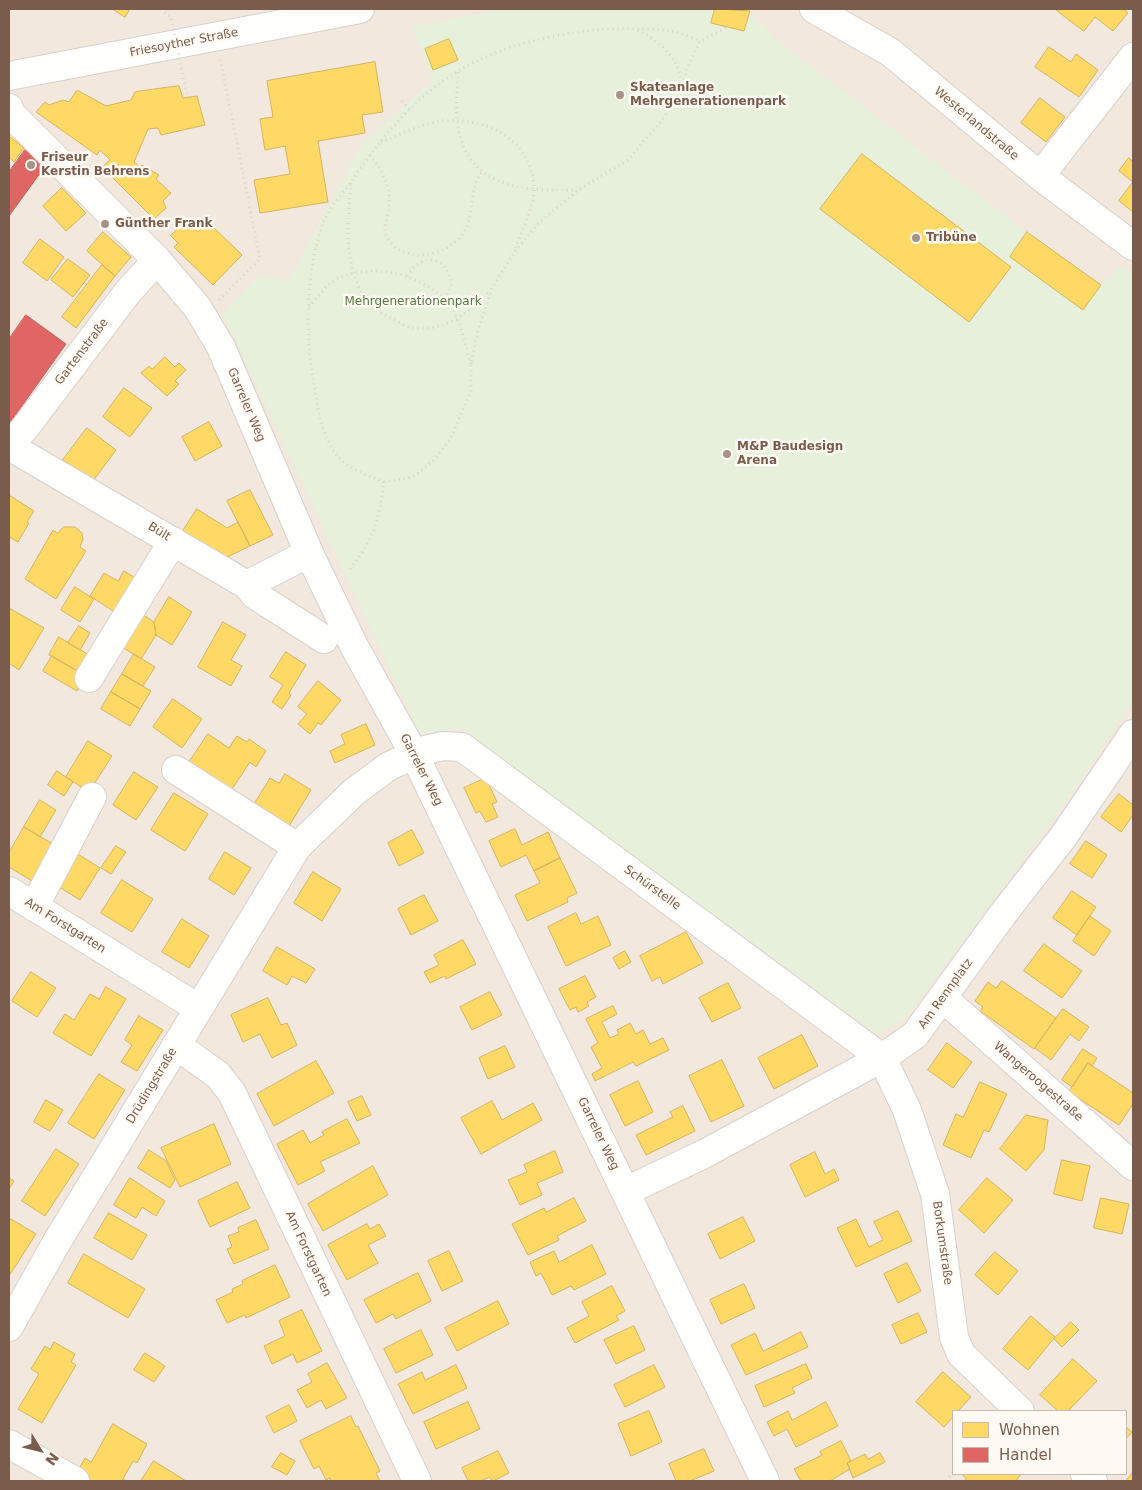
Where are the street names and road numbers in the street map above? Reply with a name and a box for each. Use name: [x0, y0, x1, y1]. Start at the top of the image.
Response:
street label: Friesoyther Straße: [128, 25, 240, 61]
street label: Westerlandstraße: [931, 84, 1021, 164]
street label: Gartenstraße: [52, 316, 112, 388]
street label: Garreler Weg: [224, 366, 268, 444]
street label: Bült: [145, 520, 173, 544]
street label: Garreler Weg: [397, 732, 445, 808]
street label: Schürstelle: [621, 863, 683, 913]
street label: Am Forstgarten: [22, 895, 108, 957]
street label: Am Rennplatz: [916, 956, 976, 1032]
street label: Wangeroogestraße: [990, 1039, 1086, 1125]
street label: Drüdingstraße: [124, 1045, 180, 1127]
street label: Garreler Weg: [574, 1095, 622, 1173]
street label: Borkumstraße: [929, 1200, 955, 1286]
street label: Am Forstgarten: [282, 1209, 334, 1299]

